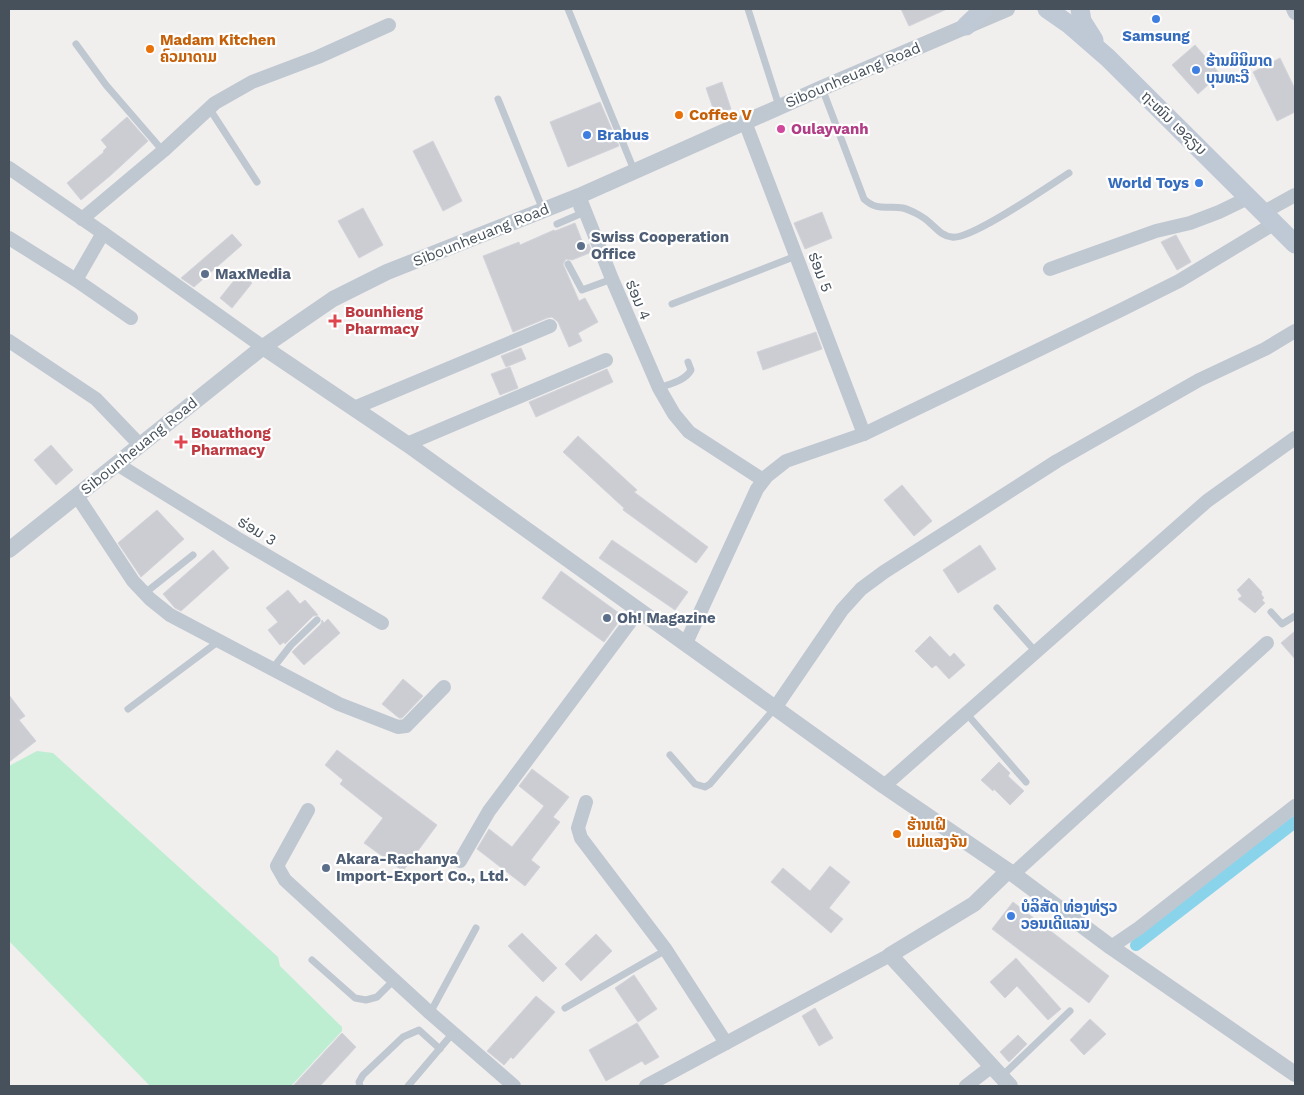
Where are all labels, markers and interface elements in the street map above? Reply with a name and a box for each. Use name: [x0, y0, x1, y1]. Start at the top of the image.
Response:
marker: Samsung: [1150, 13, 1162, 25]
place label: Samsung: [1122, 27, 1190, 45]
place label: Madam Kitchen ຄົວມາດາມ: [160, 31, 276, 66]
street label: Sibounheuang Road: [783, 38, 923, 112]
marker: Madam Kitchen ຄົວມາດາມ: [144, 43, 156, 55]
place label: ຮ້ານມິນິມາດ ບຸນທະວີ: [1206, 51, 1273, 88]
marker: ຮ້ານມິນິມາດ ບຸນທະວີ: [1190, 64, 1202, 76]
street label: ຖະໜົນ ເອຊຽນ: [1137, 87, 1211, 159]
place label: Coffee V: [689, 106, 753, 124]
marker: Coffee V: [673, 109, 685, 121]
place label: Oulayvanh: [791, 120, 869, 138]
marker: Oulayvanh: [775, 123, 787, 135]
place label: Brabus: [597, 126, 649, 144]
marker: Brabus: [581, 129, 593, 141]
place label: World Toys: [1108, 174, 1189, 192]
marker: World Toys: [1193, 177, 1205, 189]
street label: Sibounheuang Road: [410, 199, 552, 271]
place label: Swiss Cooperation Office: [591, 228, 729, 263]
marker: Swiss Cooperation Office: [575, 240, 587, 252]
street label: ຮ່ອມ 5: [804, 249, 836, 295]
place label: MaxMedia: [215, 265, 291, 283]
marker: MaxMedia: [199, 268, 211, 280]
street label: ຮ່ອມ 4: [622, 277, 654, 323]
place label: Bounhieng Pharmacy: [345, 303, 423, 338]
marker: Bounhieng Pharmacy: [329, 315, 341, 327]
street label: Sibounheuang Road: [77, 393, 201, 499]
place label: Bouathong Pharmacy: [191, 424, 271, 459]
marker: Bouathong Pharmacy: [175, 436, 187, 448]
street label: ຮ່ອມ 3: [235, 513, 279, 549]
place label: Oh! Magazine: [617, 609, 716, 627]
marker: Oh! Magazine: [601, 612, 613, 624]
place label: ຮ້ານເຝີ ແມ່ແສງຈັນ: [907, 816, 967, 851]
marker: ຮ້ານເຝີ ແມ່ແສງຈັນ: [891, 828, 903, 840]
place label: Akara-Rachanya Import-Export Co., Ltd.: [336, 850, 508, 885]
marker: Akara-Rachanya Import-Export Co., Ltd.: [320, 862, 332, 874]
place label: ບໍລິສັດ ທ່ອງທ່ຽວ ວອນເດີແລນ: [1021, 897, 1118, 933]
marker: ບໍລິສັດ ທ່ອງທ່ຽວ ວອນເດີແລນ: [1005, 910, 1017, 922]

